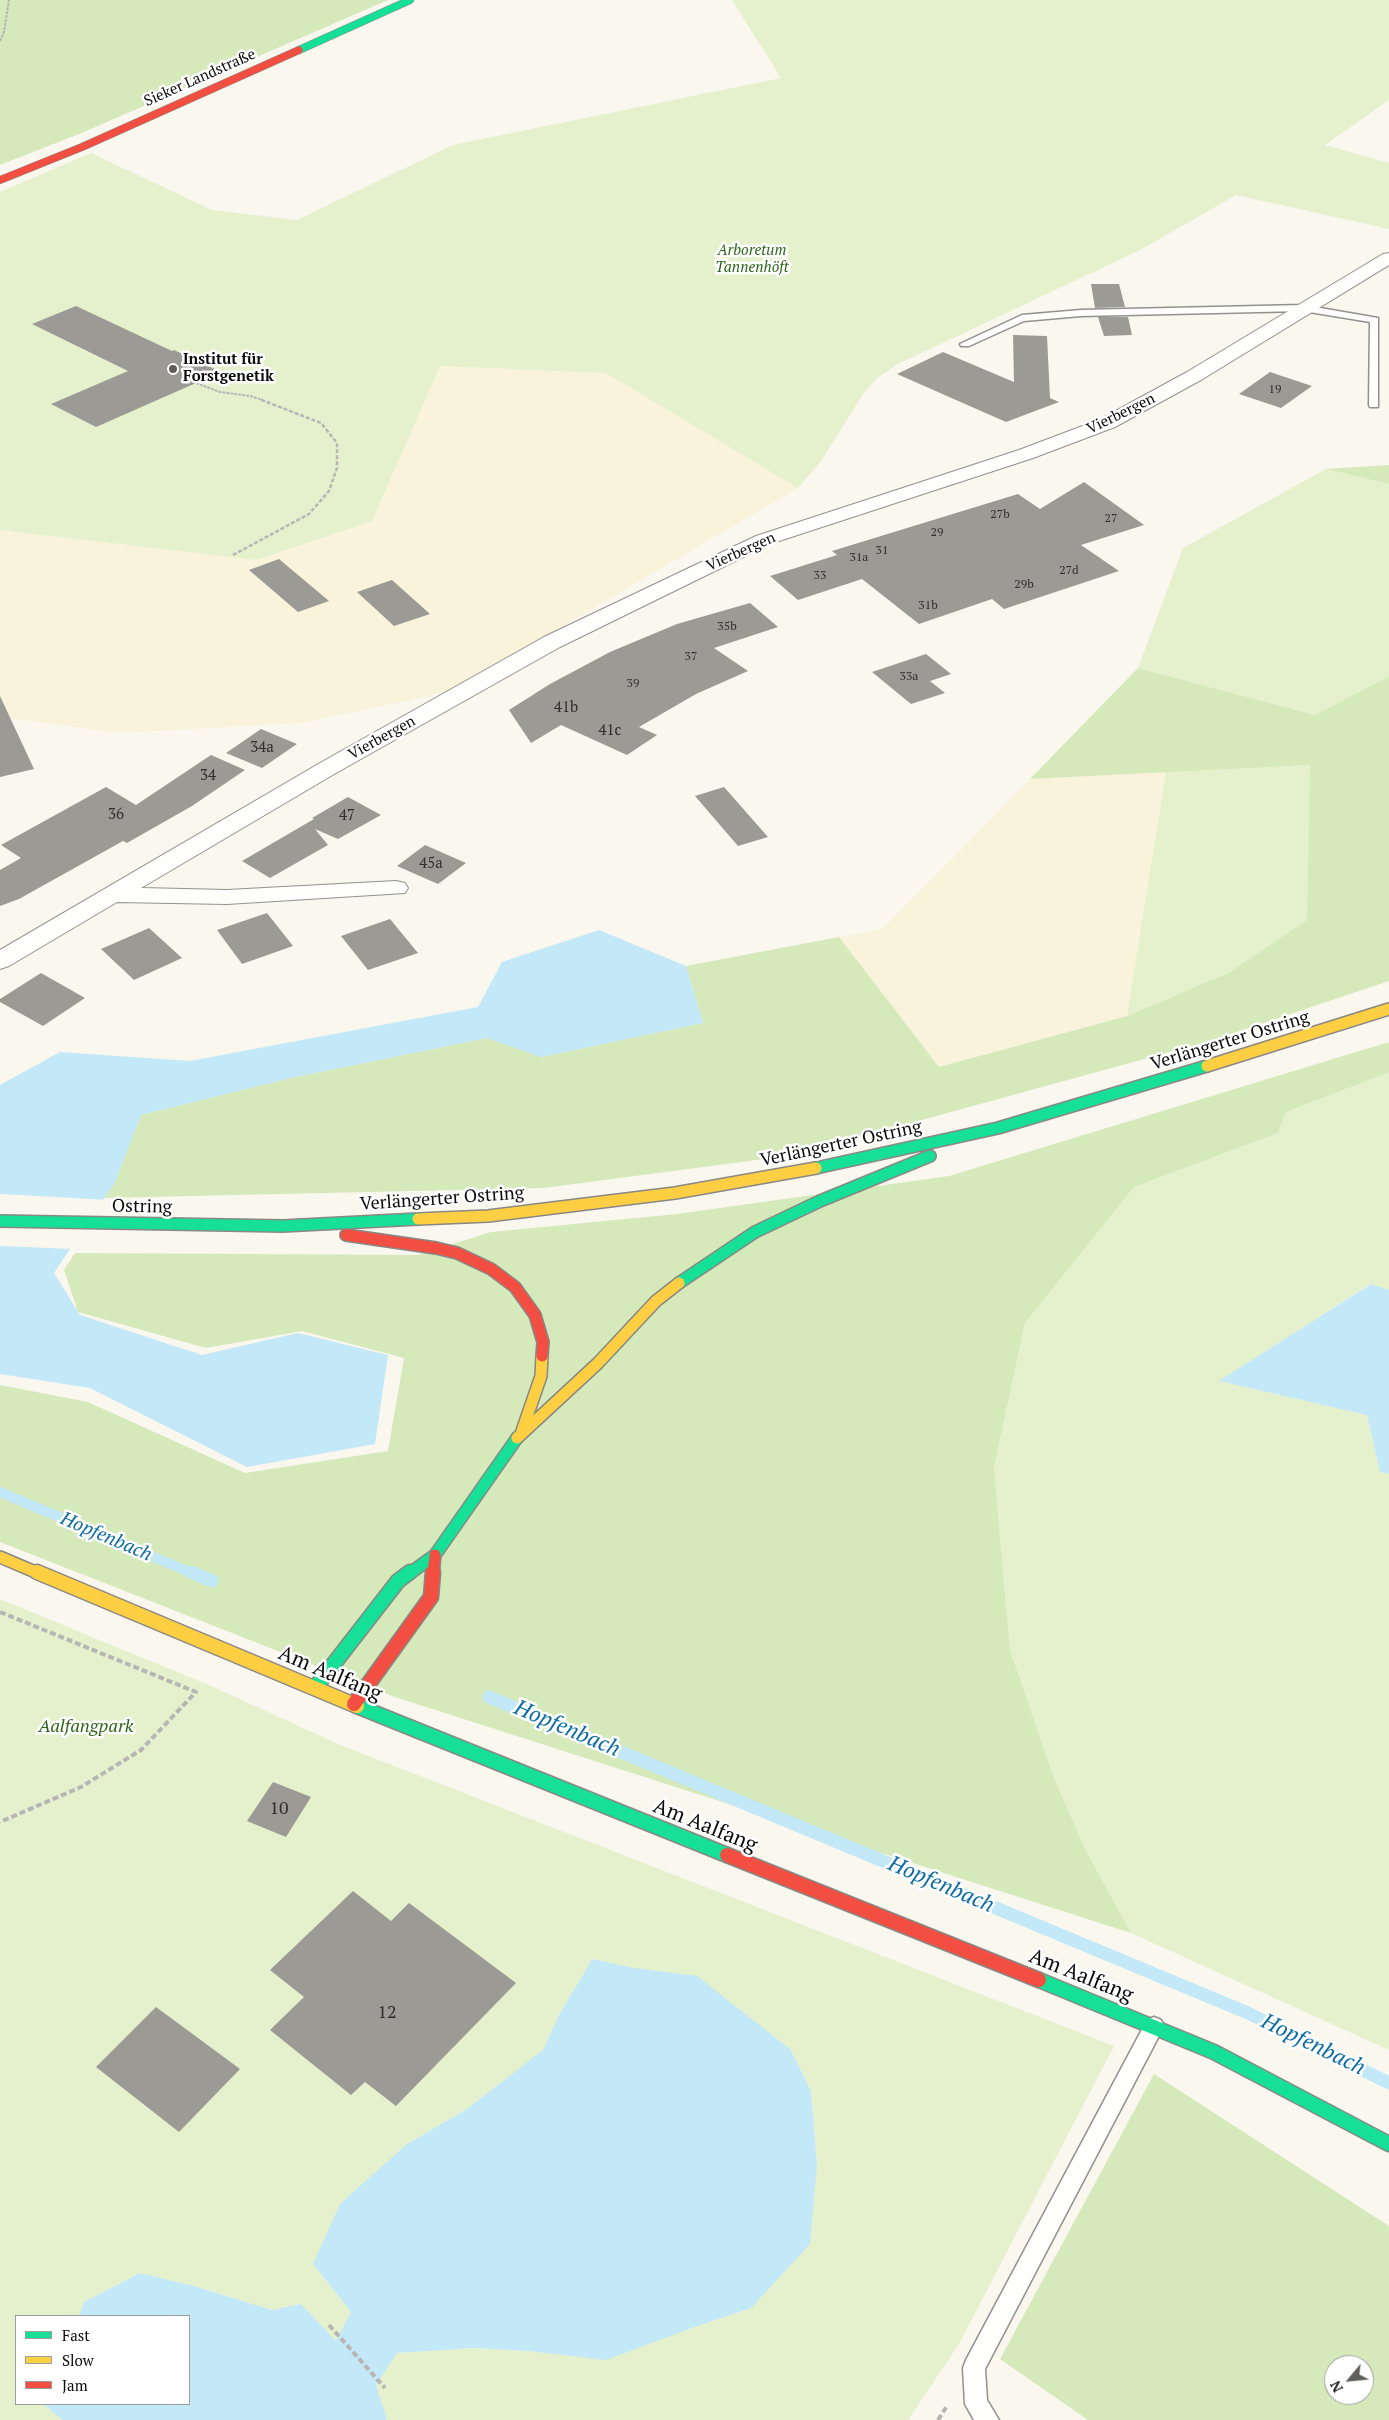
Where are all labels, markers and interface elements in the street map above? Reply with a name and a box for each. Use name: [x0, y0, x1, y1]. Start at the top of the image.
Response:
street label: Sieker Landstraße: [141, 45, 259, 111]
park label: Arboretum Tannenhöft: [715, 242, 789, 277]
place label: Institut für Forstgenetik: [183, 351, 274, 386]
marker: Institut für Forstgenetik: [167, 363, 179, 375]
house number: 19: [1269, 383, 1281, 397]
street label: Vierbergen: [1084, 390, 1158, 438]
house number: 27b: [990, 508, 1010, 522]
house number: 27: [1105, 512, 1117, 526]
house number: 29: [931, 526, 943, 540]
street label: Vierbergen: [704, 529, 778, 575]
house number: 31: [876, 544, 888, 558]
house number: 31a: [850, 551, 868, 565]
house number: 27d: [1059, 564, 1079, 578]
house number: 33: [814, 569, 826, 583]
house number: 29b: [1014, 578, 1034, 592]
house number: 31b: [918, 599, 938, 613]
house number: 35b: [717, 620, 737, 634]
house number: 37: [685, 650, 697, 664]
house number: 33a: [900, 670, 918, 684]
house number: 39: [627, 677, 639, 691]
house number: 41b: [554, 699, 578, 717]
street label: Vierbergen: [345, 712, 419, 764]
house number: 41c: [599, 722, 621, 740]
house number: 34a: [250, 739, 274, 757]
house number: 34: [200, 767, 216, 785]
house number: 36: [108, 806, 124, 824]
house number: 47: [339, 807, 355, 825]
house number: 45a: [419, 855, 443, 873]
street label: Verlängerter Ostring: [1148, 1007, 1312, 1075]
street label: Verlängerter Ostring: [758, 1116, 924, 1172]
street label: Verlängerter Ostring: [359, 1182, 525, 1216]
street label: Ostring: [112, 1196, 172, 1218]
water label: Hopfenbach: [57, 1508, 155, 1566]
street label: Am Aalfang: [274, 1641, 386, 1707]
water label: Hopfenbach: [510, 1695, 624, 1763]
park label: Aalfangpark: [39, 1716, 133, 1738]
street label: Am Aalfang: [649, 1794, 761, 1858]
house number: 10: [269, 1798, 289, 1820]
water label: Hopfenbach: [884, 1851, 998, 1919]
street label: Am Aalfang: [1025, 1944, 1137, 2008]
house number: 12: [377, 2002, 397, 2024]
water label: Hopfenbach: [1257, 2009, 1369, 2081]
legend: [15, 2315, 190, 2405]
text: Fast: [62, 2325, 90, 2345]
text: Slow: [62, 2350, 94, 2370]
north arrow: [1324, 2355, 1374, 2405]
text: Jam: [62, 2375, 88, 2395]
text: N: [1325, 2378, 1347, 2396]

